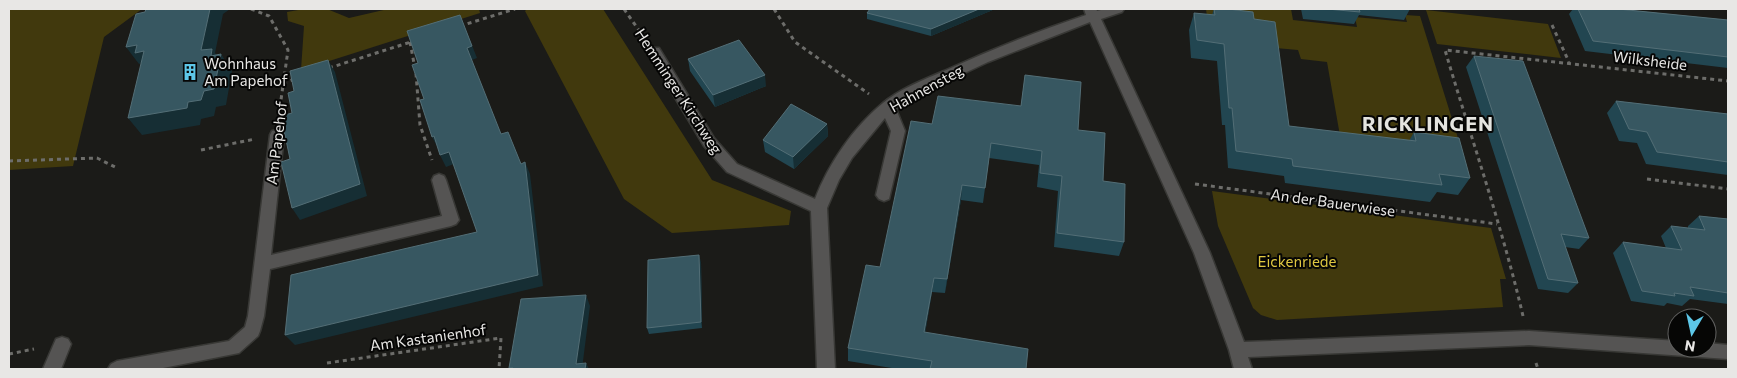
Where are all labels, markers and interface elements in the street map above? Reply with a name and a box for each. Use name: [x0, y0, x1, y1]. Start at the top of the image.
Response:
street label: Hemminger Kirchweg: [632, 25, 726, 157]
street label: Wilksheide: [1612, 47, 1688, 74]
place label: Wohnhaus Am Papehof: [204, 54, 288, 89]
street label: Hahnensteg: [886, 60, 966, 116]
building icon: Wohnhaus Am Papehof: [180, 62, 200, 82]
street label: Am Papehof: [262, 100, 290, 186]
district label: RICKLINGEN: [1362, 111, 1494, 135]
street label: An der Bauerwiese: [1270, 184, 1397, 220]
park label: Eickenriede: [1258, 252, 1336, 270]
north arrow: [1667, 308, 1717, 358]
street label: Am Kastanienhof: [369, 320, 487, 354]
text: N: [1683, 337, 1696, 356]

